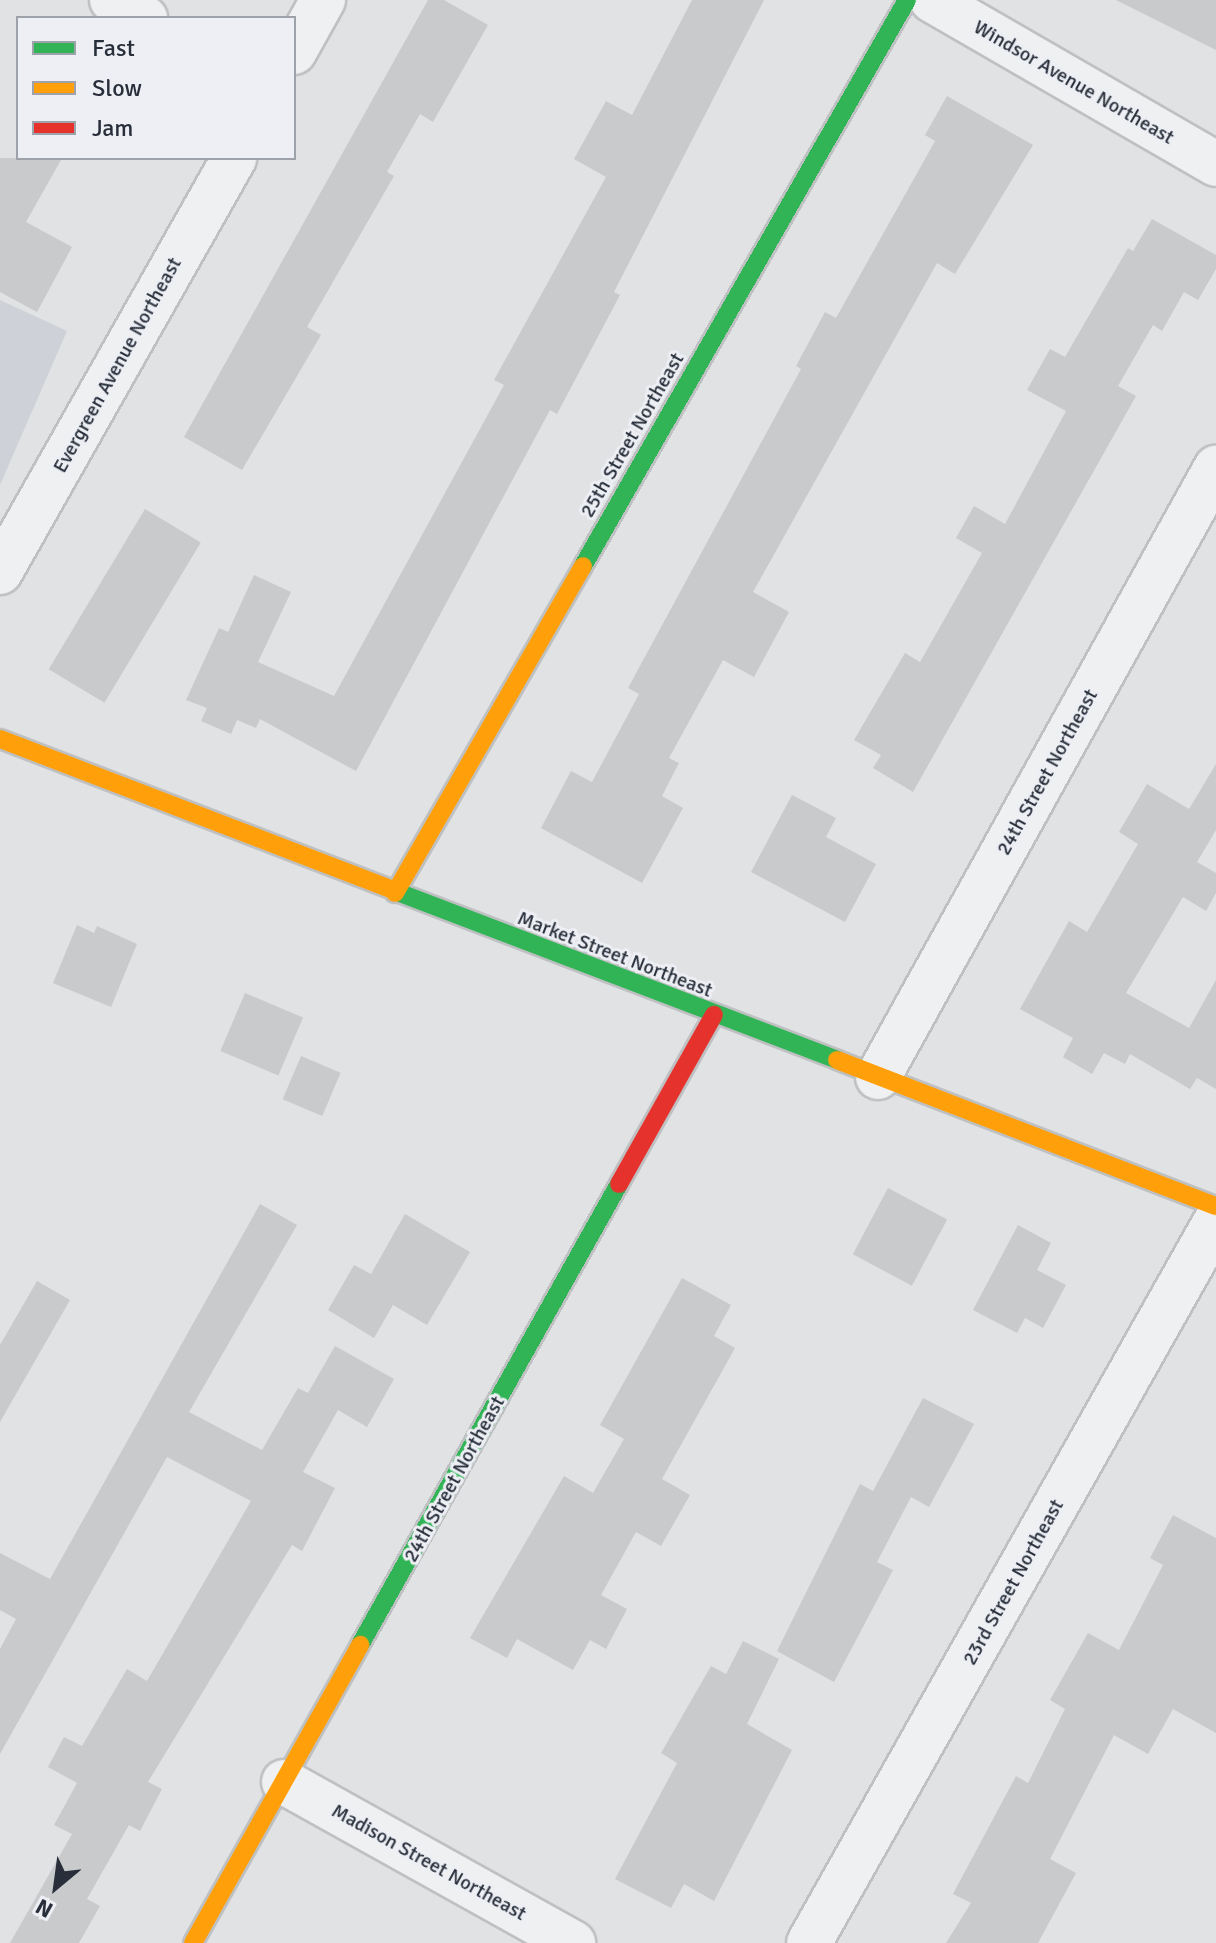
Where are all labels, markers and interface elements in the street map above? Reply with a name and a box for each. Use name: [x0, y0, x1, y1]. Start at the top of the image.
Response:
street label: Windsor Avenue Northeast: [970, 15, 1178, 149]
legend: [16, 16, 296, 160]
text: Fast: [92, 33, 135, 63]
text: Slow: [92, 73, 142, 103]
text: Jam: [92, 113, 133, 143]
street label: Evergreen Avenue Northeast: [48, 253, 186, 477]
street label: 25th Street Northeast: [575, 348, 689, 522]
street label: 24th Street Northeast: [991, 685, 1103, 859]
street label: Market Street Northeast: [514, 906, 716, 1002]
street label: 24th Street Northeast: [398, 1392, 510, 1566]
street label: 23rd Street Northeast: [957, 1495, 1069, 1669]
street label: Madison Street Northeast: [328, 1798, 530, 1926]
north arrow: [16, 1847, 96, 1927]
text: N: [31, 1893, 57, 1924]

